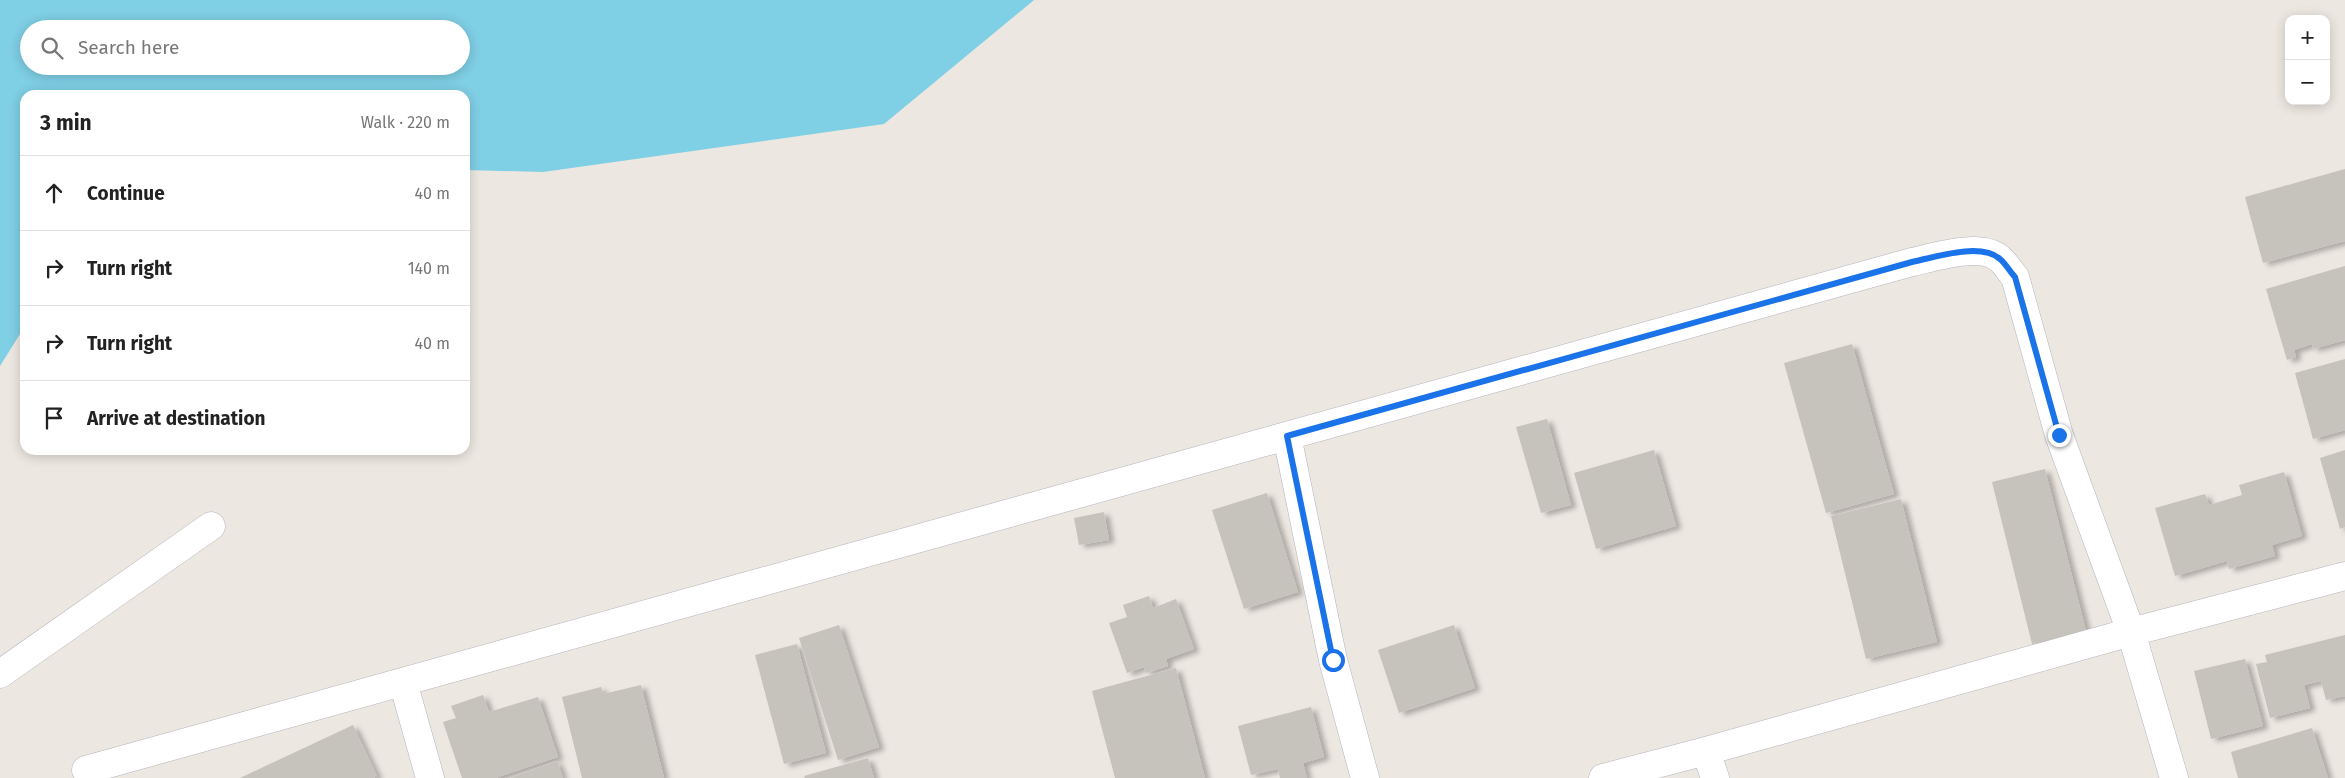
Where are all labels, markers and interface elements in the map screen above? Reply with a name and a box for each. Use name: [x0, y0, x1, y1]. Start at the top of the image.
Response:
map controls: [2285, 15, 2330, 105]
button: +: [2285, 15, 2330, 60]
search box: [20, 20, 470, 75]
icon: search: [38, 34, 66, 62]
text: Search here: [78, 36, 179, 59]
button: −: [2285, 60, 2330, 105]
text: 3 min: [40, 110, 92, 136]
text: Walk · 220 m: [361, 113, 450, 132]
icon: ahead: [40, 179, 68, 207]
text: Continue: [87, 182, 165, 205]
text: 40 m: [415, 184, 450, 203]
icon: right: [40, 254, 68, 282]
text: Turn right: [87, 257, 172, 280]
text: 140 m: [408, 259, 450, 278]
icon: right: [40, 329, 68, 357]
text: Turn right: [87, 332, 172, 355]
text: 40 m: [415, 334, 450, 353]
icon: arrive: [40, 404, 68, 432]
text: Arrive at destination: [87, 407, 266, 430]
route end: [2048, 424, 2071, 447]
route start: [1322, 649, 1345, 672]

